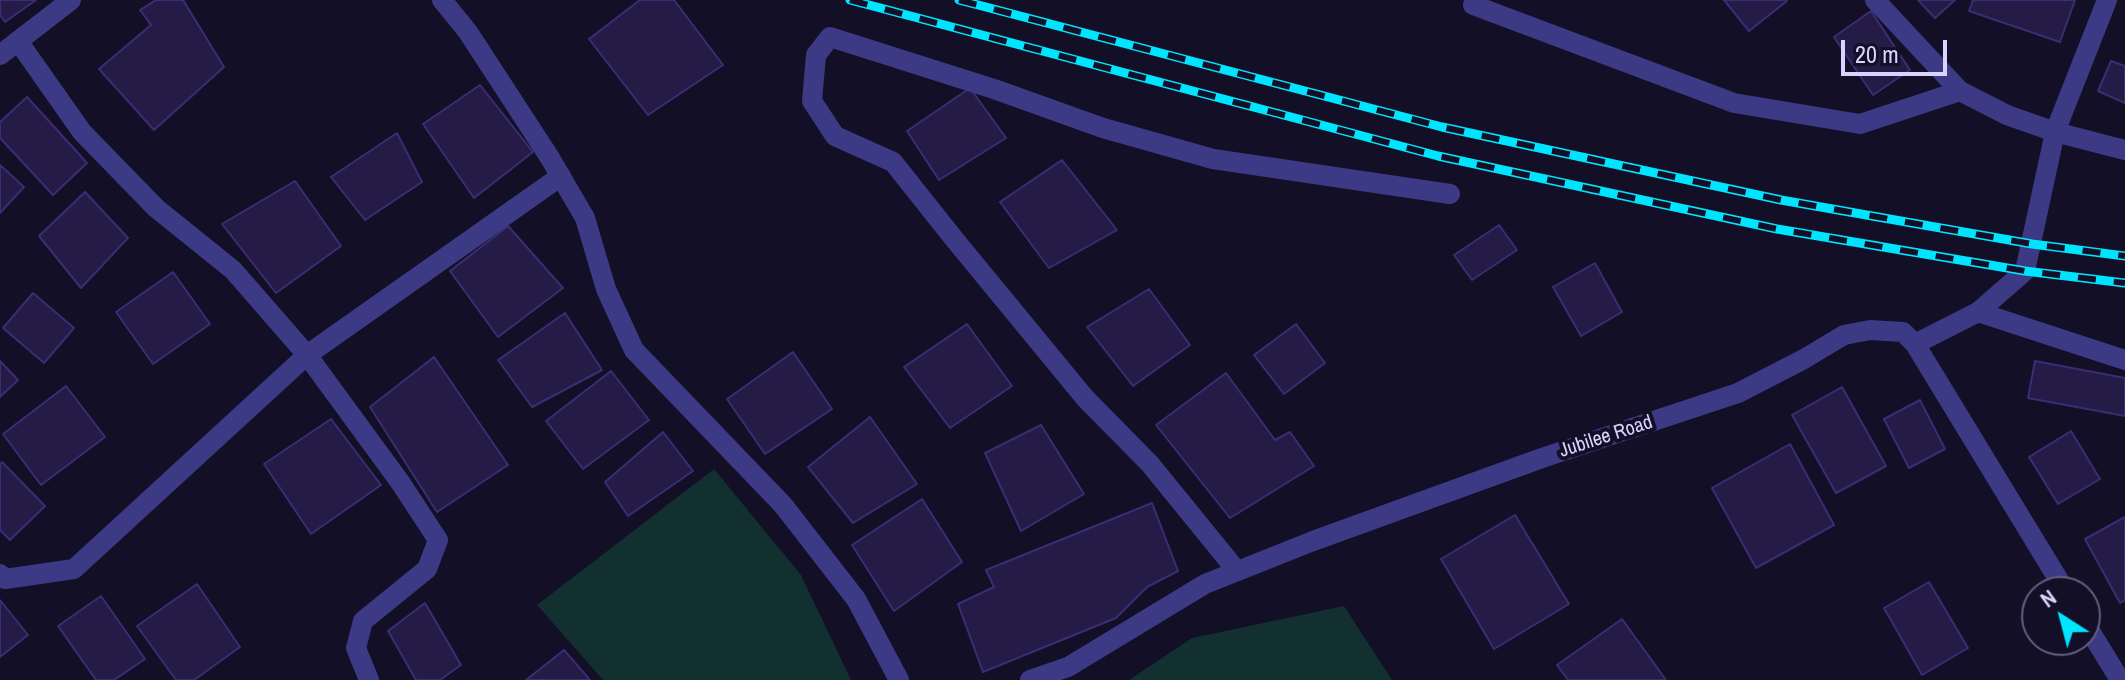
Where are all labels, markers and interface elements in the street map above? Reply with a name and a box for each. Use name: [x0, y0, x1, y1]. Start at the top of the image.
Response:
scale bar: [1845, 24, 1951, 74]
text: 20 m: [1855, 38, 1899, 70]
street label: Jubilee Road: [1556, 411, 1656, 463]
north arrow: [2021, 576, 2101, 656]
text: N: [2034, 582, 2062, 614]

